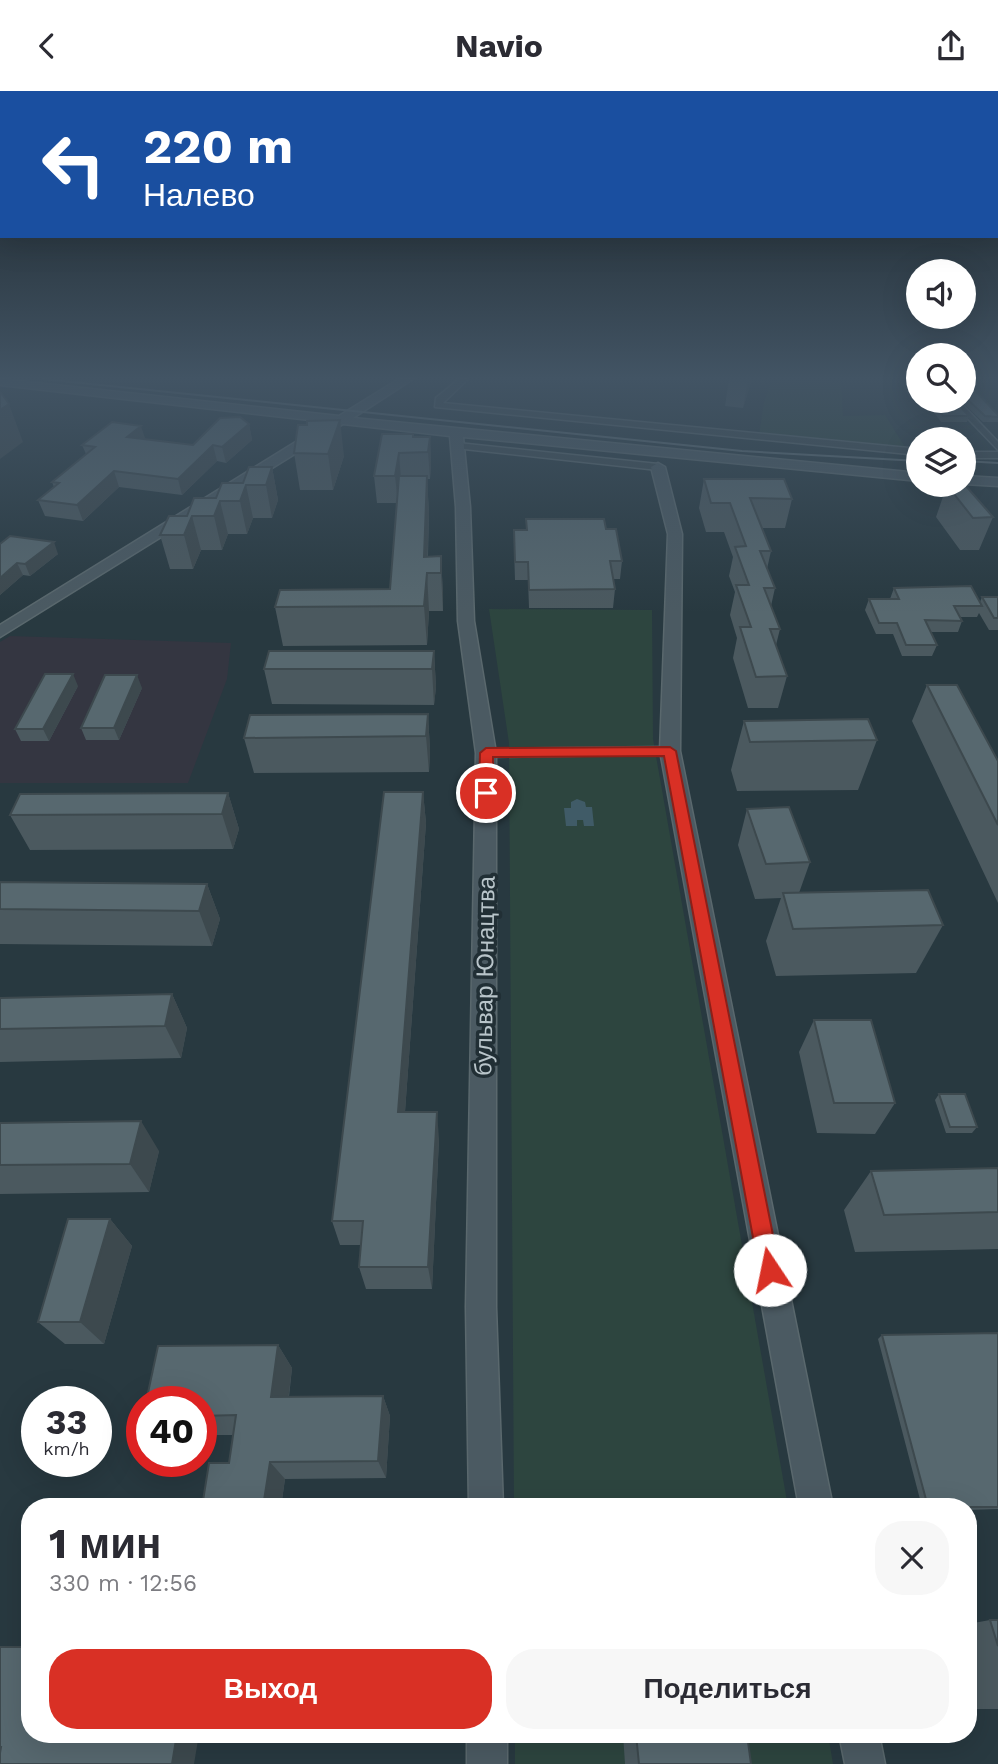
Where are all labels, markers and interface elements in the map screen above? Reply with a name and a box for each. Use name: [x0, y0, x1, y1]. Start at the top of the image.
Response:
icon: back: [28, 27, 66, 65]
text: Navio: [455, 27, 543, 65]
icon: share: [932, 27, 970, 65]
text: 220 m: [143, 117, 293, 175]
icon: left: [28, 119, 119, 210]
text: Налево: [143, 176, 255, 214]
map controls: [906, 259, 976, 497]
button: sound: [906, 259, 976, 329]
button: search: [906, 343, 976, 413]
button: layers: [906, 427, 976, 497]
pin: [456, 763, 516, 823]
icon: arrive: [467, 774, 505, 812]
street label: бульвар Юнацтва: [469, 875, 501, 1076]
position arrow: [733, 1233, 807, 1307]
speed limit sign: 40: [126, 1386, 217, 1477]
text: 33: [46, 1401, 87, 1443]
text: km/h: [43, 1438, 90, 1459]
text: 1 мин: [49, 1519, 161, 1568]
button: close: [875, 1521, 949, 1595]
text: 330 m · 12:56: [49, 1570, 197, 1597]
button: Выход: [49, 1649, 492, 1729]
button: Поделиться: [506, 1649, 949, 1729]

